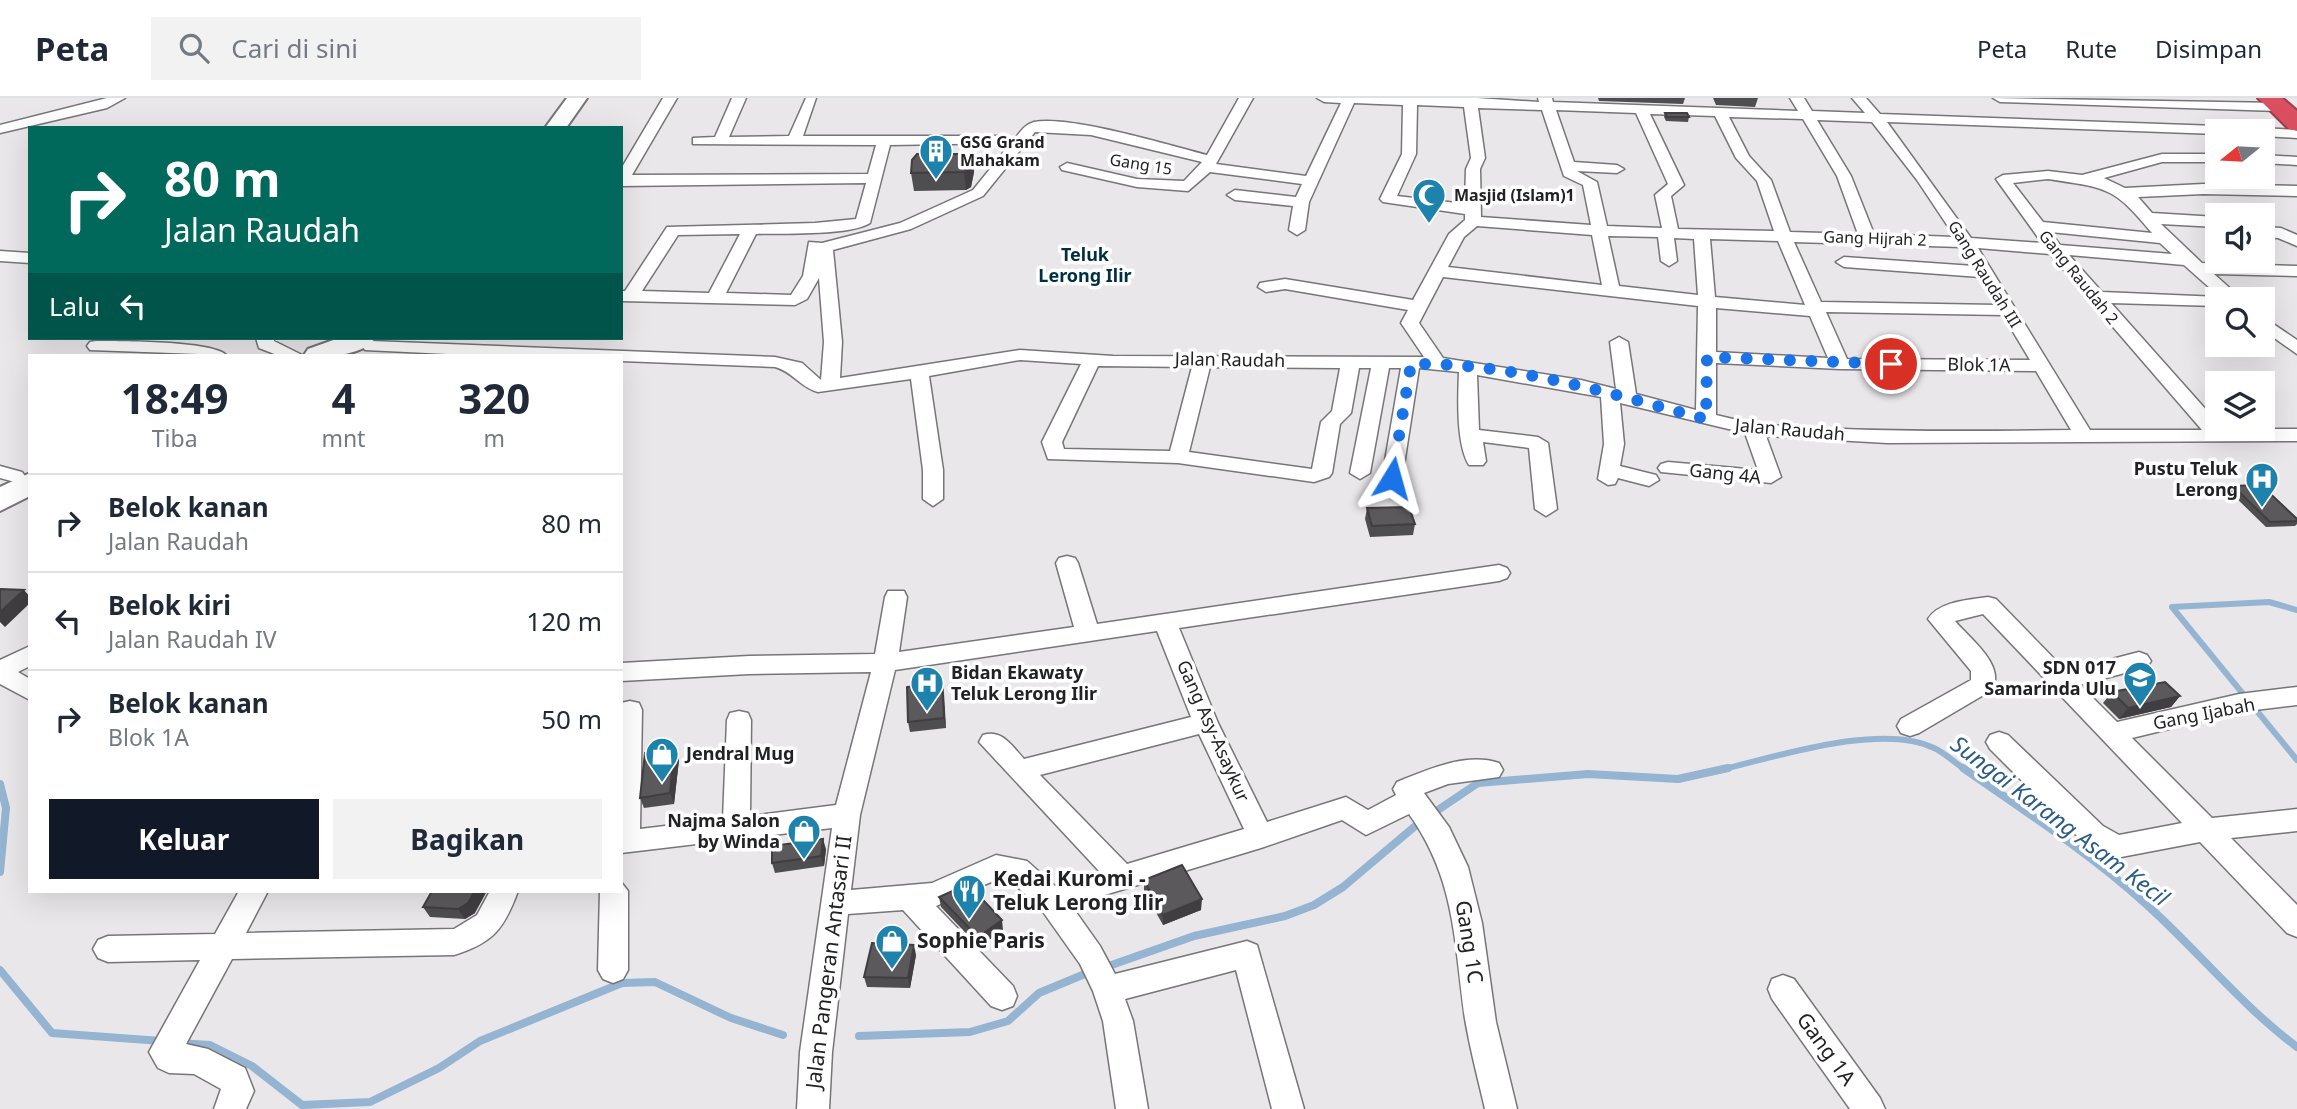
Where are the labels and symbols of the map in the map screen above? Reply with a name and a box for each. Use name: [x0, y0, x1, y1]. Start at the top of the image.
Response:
north arrow: [2205, 119, 2275, 189]
place label: GSG Grand Mahakam: [960, 131, 1045, 171]
building icon: GSG Grand Mahakam: [917, 132, 955, 181]
street label: Gang 15: [1108, 148, 1174, 180]
mosque icon: Masjid (Islam)1: [1410, 176, 1448, 225]
place label: Masjid (Islam)1: [1454, 184, 1575, 206]
street label: Gang Raudah III: [1943, 216, 2027, 332]
street label: Gang Hijrah 2: [1823, 225, 1927, 251]
street label: Gang Raudah 2: [2034, 225, 2124, 329]
district label: Teluk Lerong Ilir: [1038, 242, 1132, 287]
pin: [1861, 334, 1921, 394]
street label: Jalan Raudah: [1173, 346, 1285, 372]
street label: Blok 1A: [1947, 351, 2011, 377]
street label: Jalan Raudah: [1732, 412, 1846, 446]
position arrow: [1355, 441, 1429, 515]
place label: Pustu Teluk Lerong: [2134, 456, 2239, 501]
street label: Gang 4A: [1688, 457, 1763, 489]
hospital icon: Pustu Teluk Lerong: [2243, 460, 2281, 509]
place label: SDN 017 Samarinda Ulu: [1984, 655, 2116, 700]
street label: Gang Asy-Asaykur: [1172, 656, 1256, 806]
school or university icon: SDN 017 Samarinda Ulu: [2121, 659, 2159, 708]
place label: Bidan Ekawaty Teluk Lerong Ilir: [951, 660, 1097, 705]
hospital icon: Bidan Ekawaty Teluk Lerong Ilir: [908, 664, 946, 713]
street label: Gang Ijabah: [2151, 691, 2257, 735]
water label: Sungai Karang Asam Kecil: [1945, 727, 2177, 914]
shop icon: Jendral Mug: [643, 735, 681, 784]
place label: Jendral Mug: [684, 741, 794, 765]
place label: Najma Salon by Winda: [667, 808, 780, 853]
shop icon: Najma Salon by Winda: [785, 812, 823, 861]
street label: Jalan Pangeran Antasari II: [798, 834, 857, 1092]
place label: Kedai Kuromi - Teluk Lerong Ilir: [993, 864, 1164, 916]
restaurant icon: Kedai Kuromi - Teluk Lerong Ilir: [950, 872, 988, 921]
street label: Gang 1C: [1450, 898, 1490, 985]
shop icon: Sophie Paris: [873, 922, 911, 971]
place label: Sophie Paris: [917, 926, 1045, 954]
street label: Gang 1A: [1791, 1006, 1863, 1091]

